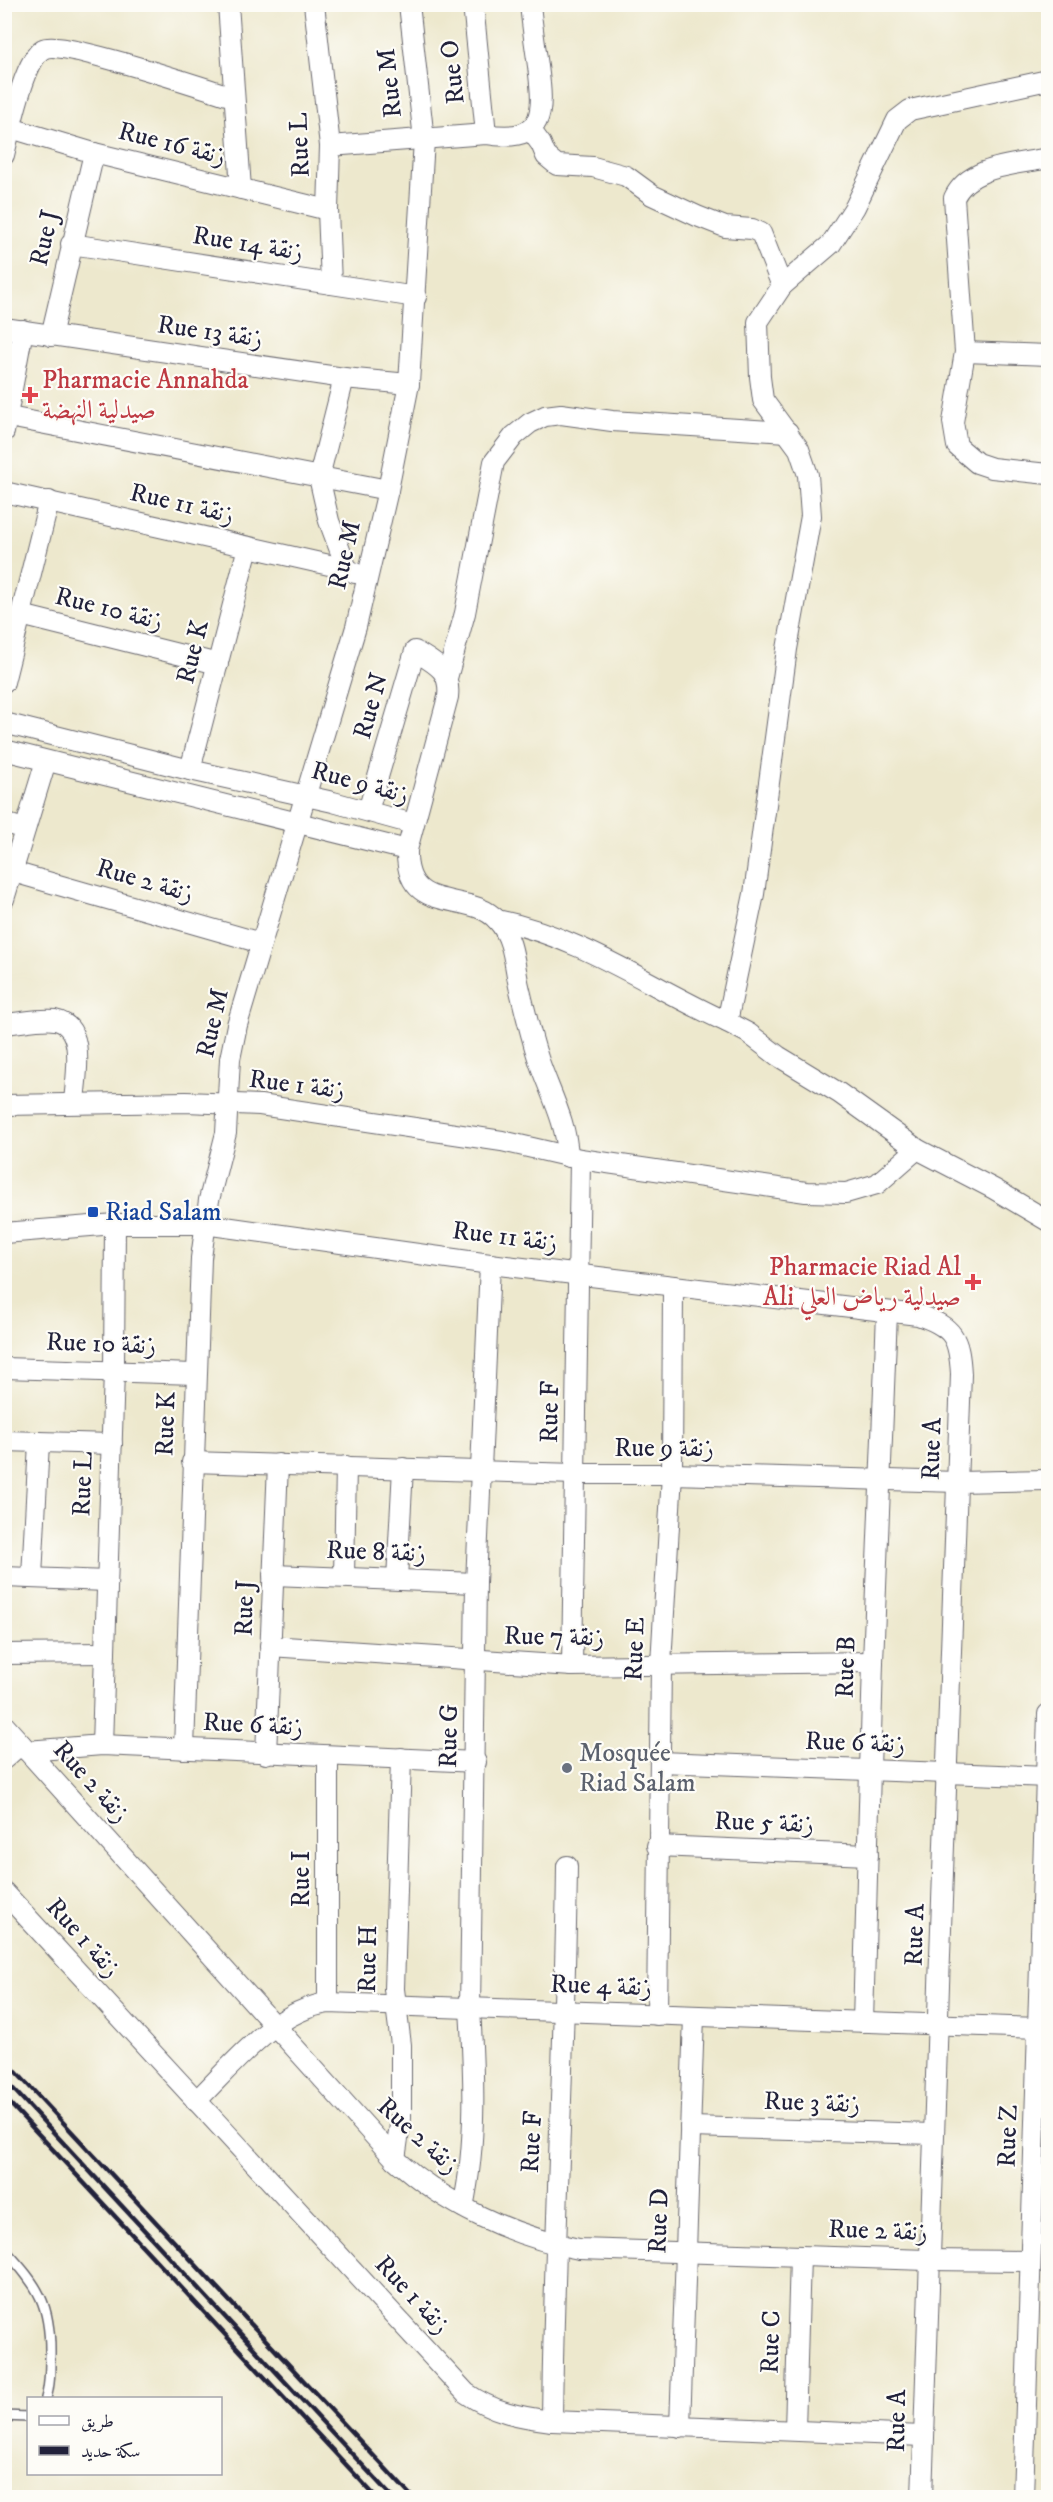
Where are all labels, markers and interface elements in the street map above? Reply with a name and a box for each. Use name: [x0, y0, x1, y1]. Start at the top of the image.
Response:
street label: Rue O: [433, 38, 473, 106]
street label: Rue M: [370, 46, 410, 120]
street label: Rue L: [282, 112, 318, 178]
street label: Rue 16 زنقة: [115, 115, 229, 173]
street label: Rue J: [23, 207, 67, 269]
street label: Rue 14 زنقة: [190, 219, 306, 269]
street label: Rue 13 زنقة: [155, 308, 265, 356]
place label: Pharmacie Annahda صيدلية النهضة: [42, 364, 249, 427]
marker: Pharmacie Annahda صيدلية النهضة: [23, 388, 37, 402]
street label: Rue 11 زنقة: [127, 476, 237, 532]
street label: Rue M: [321, 517, 369, 593]
street label: Rue 10 زنقة: [52, 580, 166, 638]
street label: Rue K: [169, 616, 217, 687]
street label: Rue N: [346, 669, 396, 743]
street label: Rue 9 زنقة: [308, 754, 412, 812]
street label: Rue 2 زنقة: [93, 851, 197, 911]
street label: Rue M: [189, 985, 237, 1061]
street label: Rue 1 زنقة: [247, 1063, 347, 1107]
place label: Riad Salam: [105, 1196, 222, 1229]
marker: Riad Salam: [86, 1205, 100, 1219]
street label: Rue 11 زنقة: [450, 1214, 560, 1260]
place label: Pharmacie Riad Al Ali صيدلية رياض العلي: [763, 1251, 961, 1321]
marker: Pharmacie Riad Al Ali صيدلية رياض العلي: [966, 1275, 980, 1289]
street label: Rue 10 زنقة: [45, 1326, 157, 1362]
street label: Rue F: [533, 1381, 567, 1443]
street label: Rue K: [148, 1390, 184, 1457]
street label: Rue A: [914, 1417, 950, 1481]
street label: Rue 9 زنقة: [614, 1432, 714, 1465]
street label: Rue L: [65, 1451, 101, 1517]
street label: Rue 8 زنقة: [326, 1534, 426, 1570]
street label: Rue J: [228, 1579, 262, 1637]
street label: Rue E: [617, 1616, 653, 1682]
street label: Rue 7 زنقة: [503, 1620, 605, 1654]
street label: Rue B: [828, 1635, 864, 1699]
street label: Rue G: [432, 1704, 466, 1768]
street label: Rue 6 زنقة: [202, 1706, 304, 1744]
street label: Rue 6 زنقة: [804, 1725, 906, 1761]
street label: Rue 2 زنقة: [45, 1734, 137, 1830]
place label: Mosquée Riad Salam: [579, 1737, 696, 1800]
marker: Mosquée Riad Salam: [560, 1761, 574, 1775]
street label: Rue 5 زنقة: [714, 1805, 814, 1841]
street label: Rue I: [285, 1851, 318, 1907]
street label: Rue 1 زنقة: [39, 1891, 127, 1985]
street label: Rue A: [897, 1903, 933, 1967]
street label: Rue H: [351, 1925, 385, 1993]
street label: Rue 4 زنقة: [550, 1968, 652, 2004]
street label: Rue 3 زنقة: [763, 2085, 861, 2121]
street label: Rue 2 زنقة: [370, 2090, 466, 2182]
street label: Rue Z: [990, 2104, 1026, 2168]
street label: Rue F: [514, 2110, 550, 2174]
street label: Rue D: [641, 2188, 677, 2254]
street label: Rue 2 زنقة: [828, 2213, 928, 2249]
street label: Rue 1 زنقة: [367, 2249, 457, 2341]
street label: Rue C: [753, 2310, 789, 2374]
street label: Rue A: [880, 2389, 914, 2453]
legend: [27, 2397, 222, 2475]
text: طريق: [81, 2411, 114, 2433]
text: سكة حديد: [81, 2441, 141, 2463]

